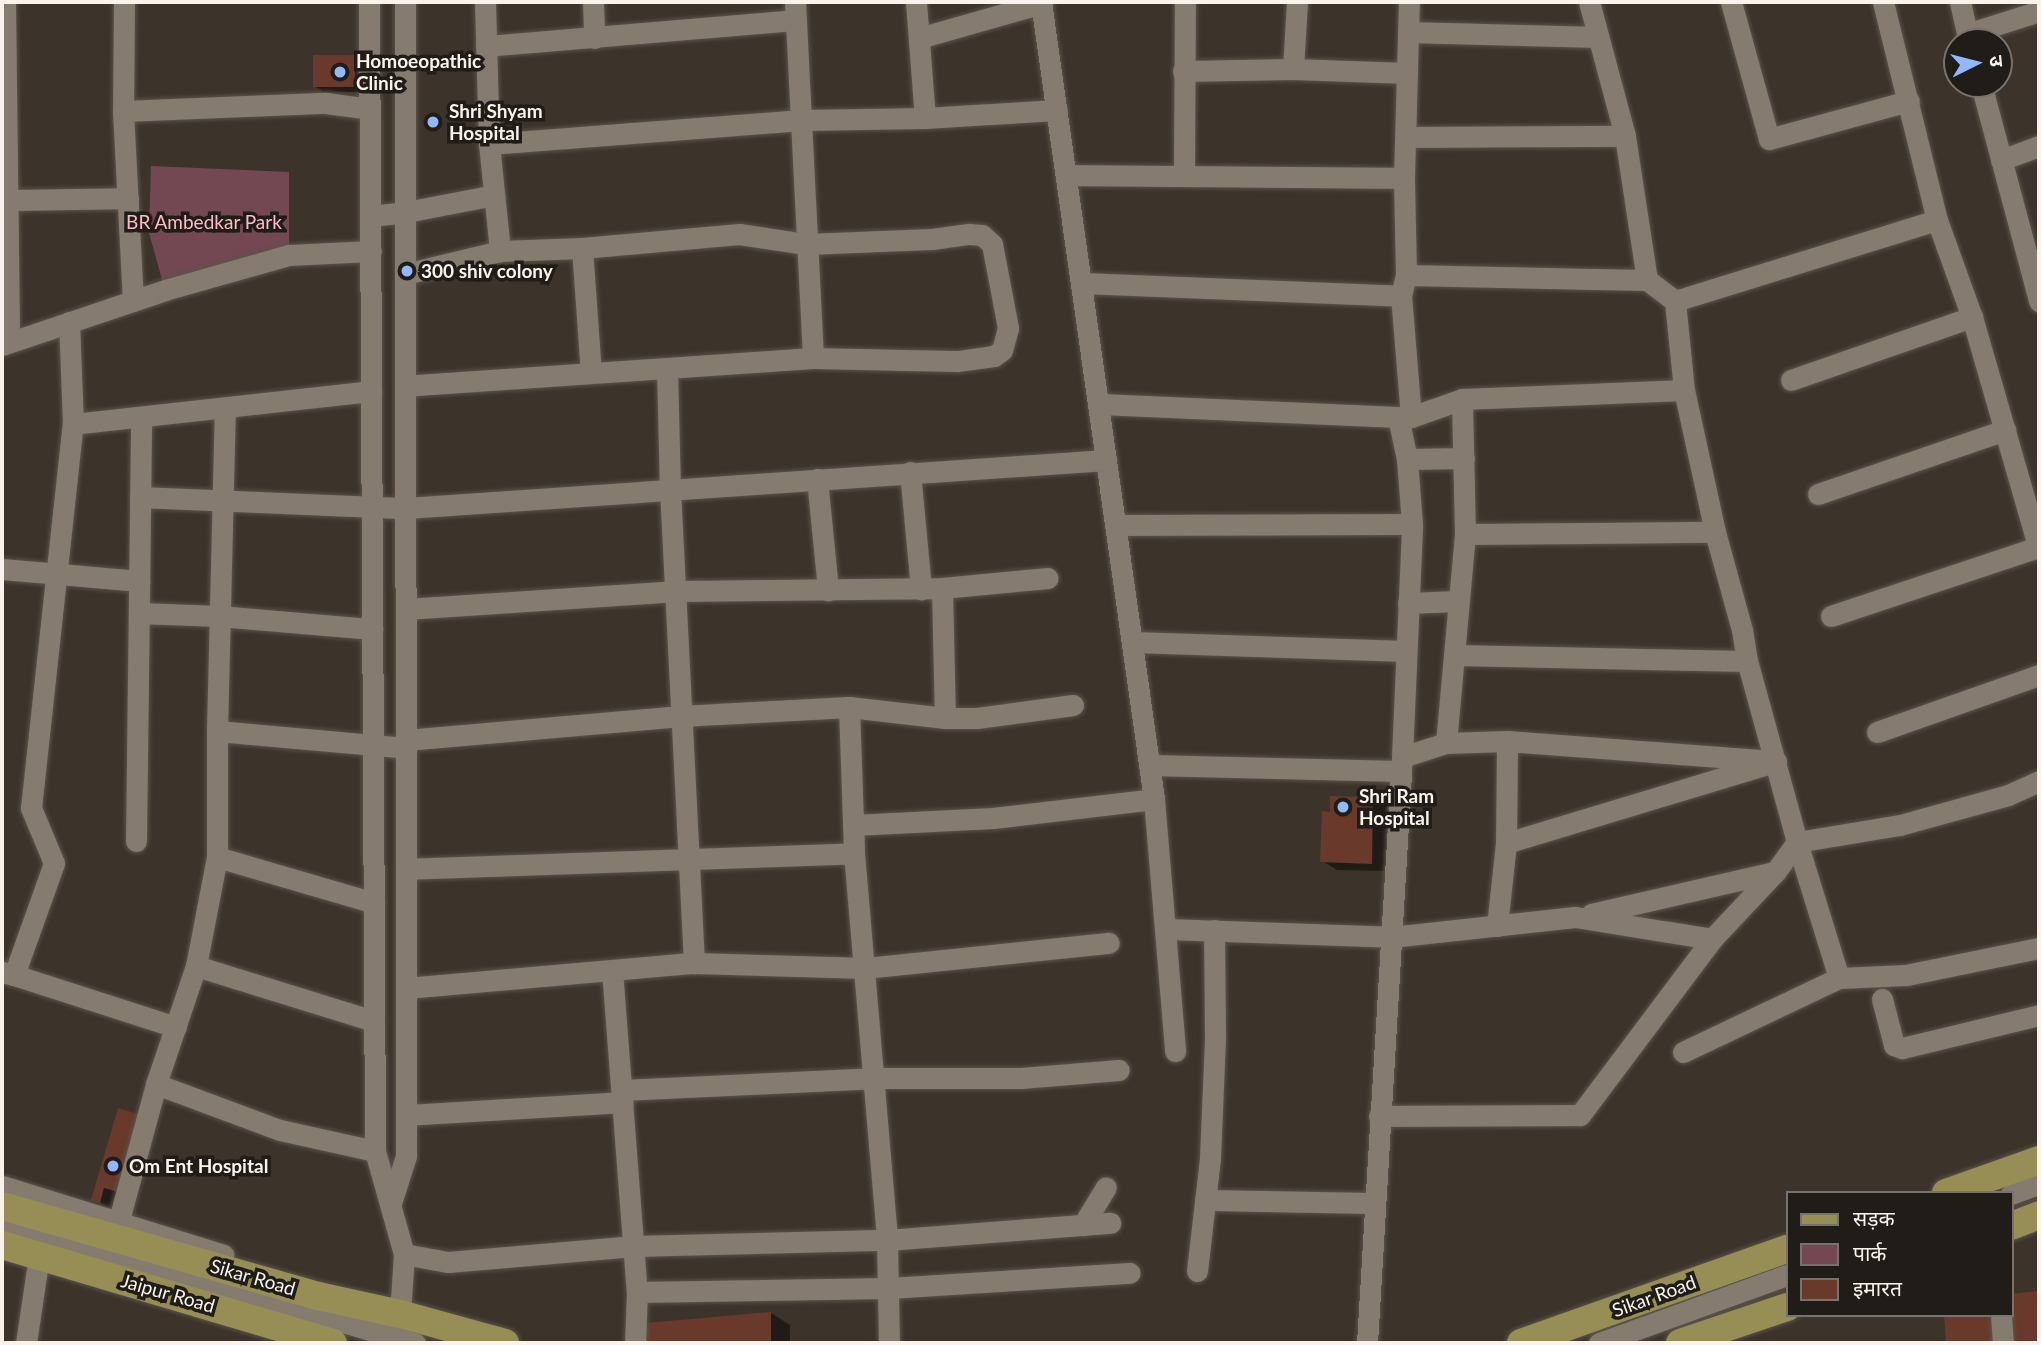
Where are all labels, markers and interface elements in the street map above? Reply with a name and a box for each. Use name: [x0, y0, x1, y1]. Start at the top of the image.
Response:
north arrow: [1943, 28, 2013, 98]
place label: Homoeopathic Clinic: [356, 50, 481, 94]
text: उ: [1985, 54, 2009, 68]
marker: Homoeopathic Clinic: [330, 62, 350, 82]
place label: Shri Shyam Hospital: [449, 100, 543, 144]
marker: Shri Shyam Hospital: [423, 112, 443, 132]
park label: BR Ambedkar Park: [126, 211, 282, 233]
place label: 300 shiv colony: [421, 260, 553, 282]
marker: 300 shiv colony: [399, 263, 415, 279]
place label: Shri Ram Hospital: [1359, 785, 1434, 829]
marker: Shri Ram Hospital: [1333, 797, 1353, 817]
place label: Om Ent Hospital: [129, 1155, 268, 1177]
marker: Om Ent Hospital: [103, 1156, 123, 1176]
legend: [1786, 1191, 2013, 1317]
text: सड़क: [1853, 1205, 1895, 1230]
text: पार्क: [1853, 1240, 1887, 1265]
street label: Sikar Road: [208, 1254, 298, 1300]
street label: Jaipur Road: [118, 1269, 218, 1317]
street label: Sikar Road: [1609, 1270, 1699, 1322]
text: इमारत: [1853, 1275, 1902, 1300]

